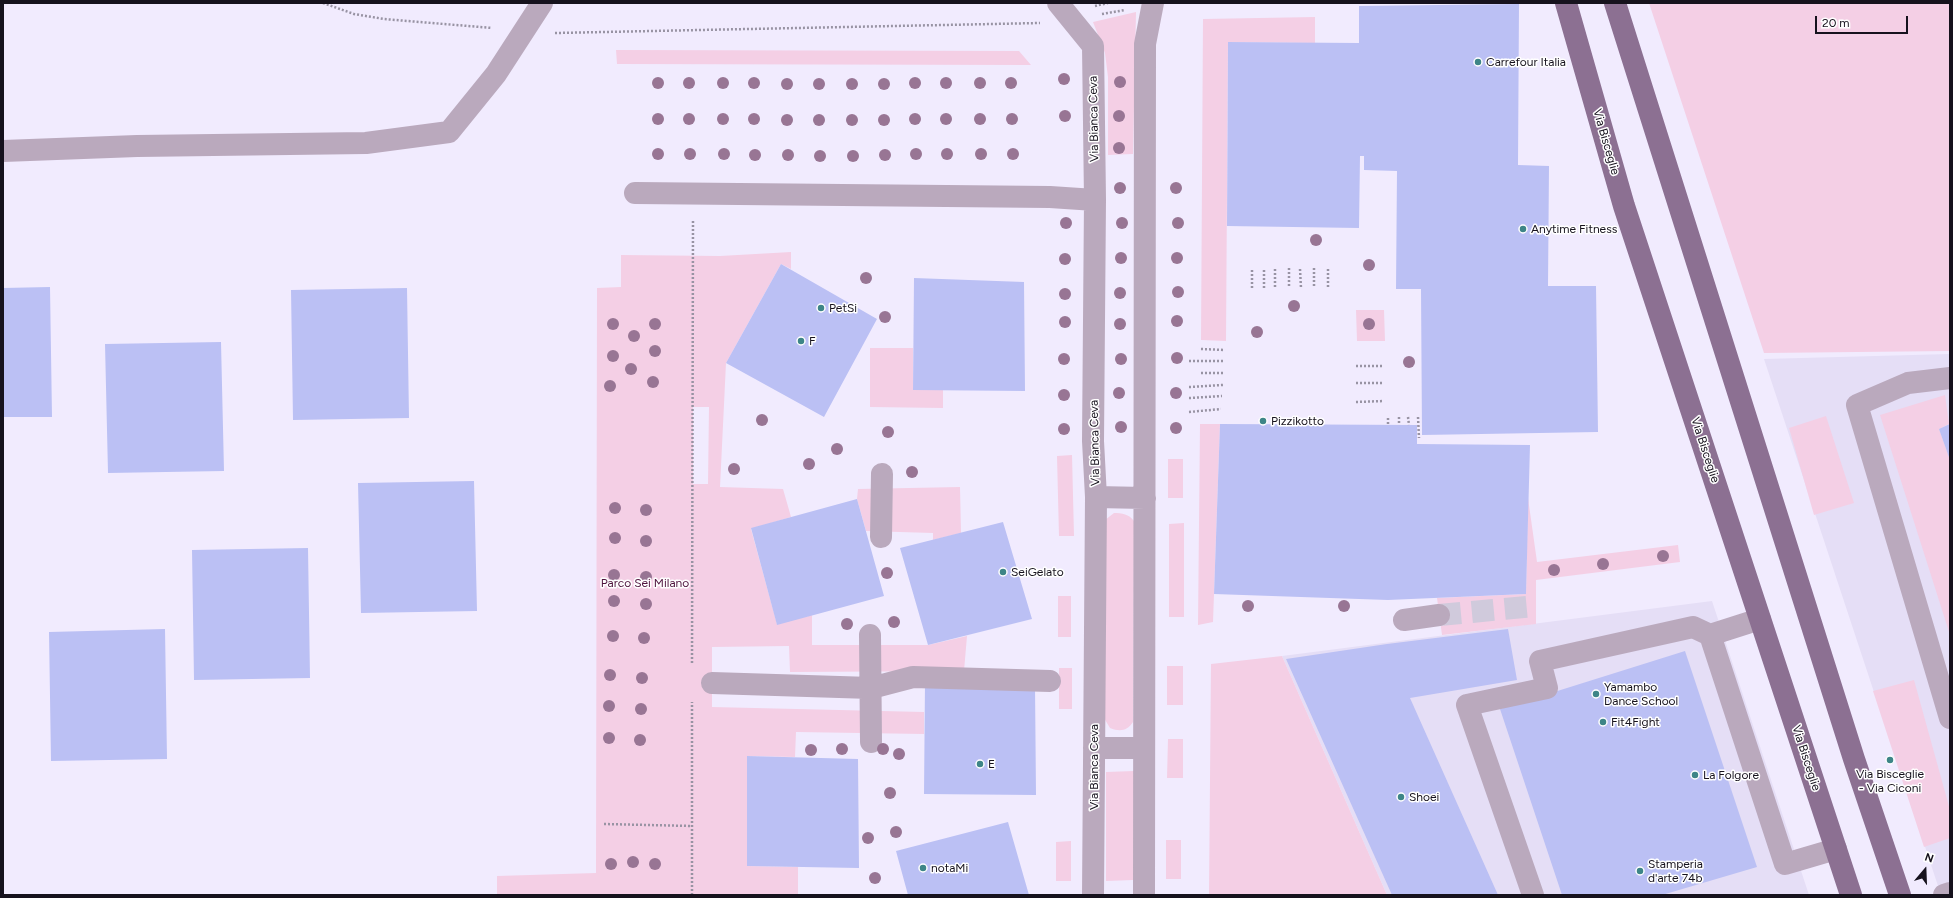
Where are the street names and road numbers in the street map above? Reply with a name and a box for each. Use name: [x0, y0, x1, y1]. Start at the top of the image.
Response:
street label: Via Bianca Ceva: [1086, 76, 1102, 162]
street label: Via Bisceglie: [1590, 107, 1622, 177]
street label: Via Bianca Ceva: [1087, 400, 1103, 486]
street label: Via Bisceglie: [1688, 415, 1722, 485]
street label: Via Bisceglie: [1789, 723, 1823, 793]
street label: Via Bianca Ceva: [1087, 724, 1101, 810]

